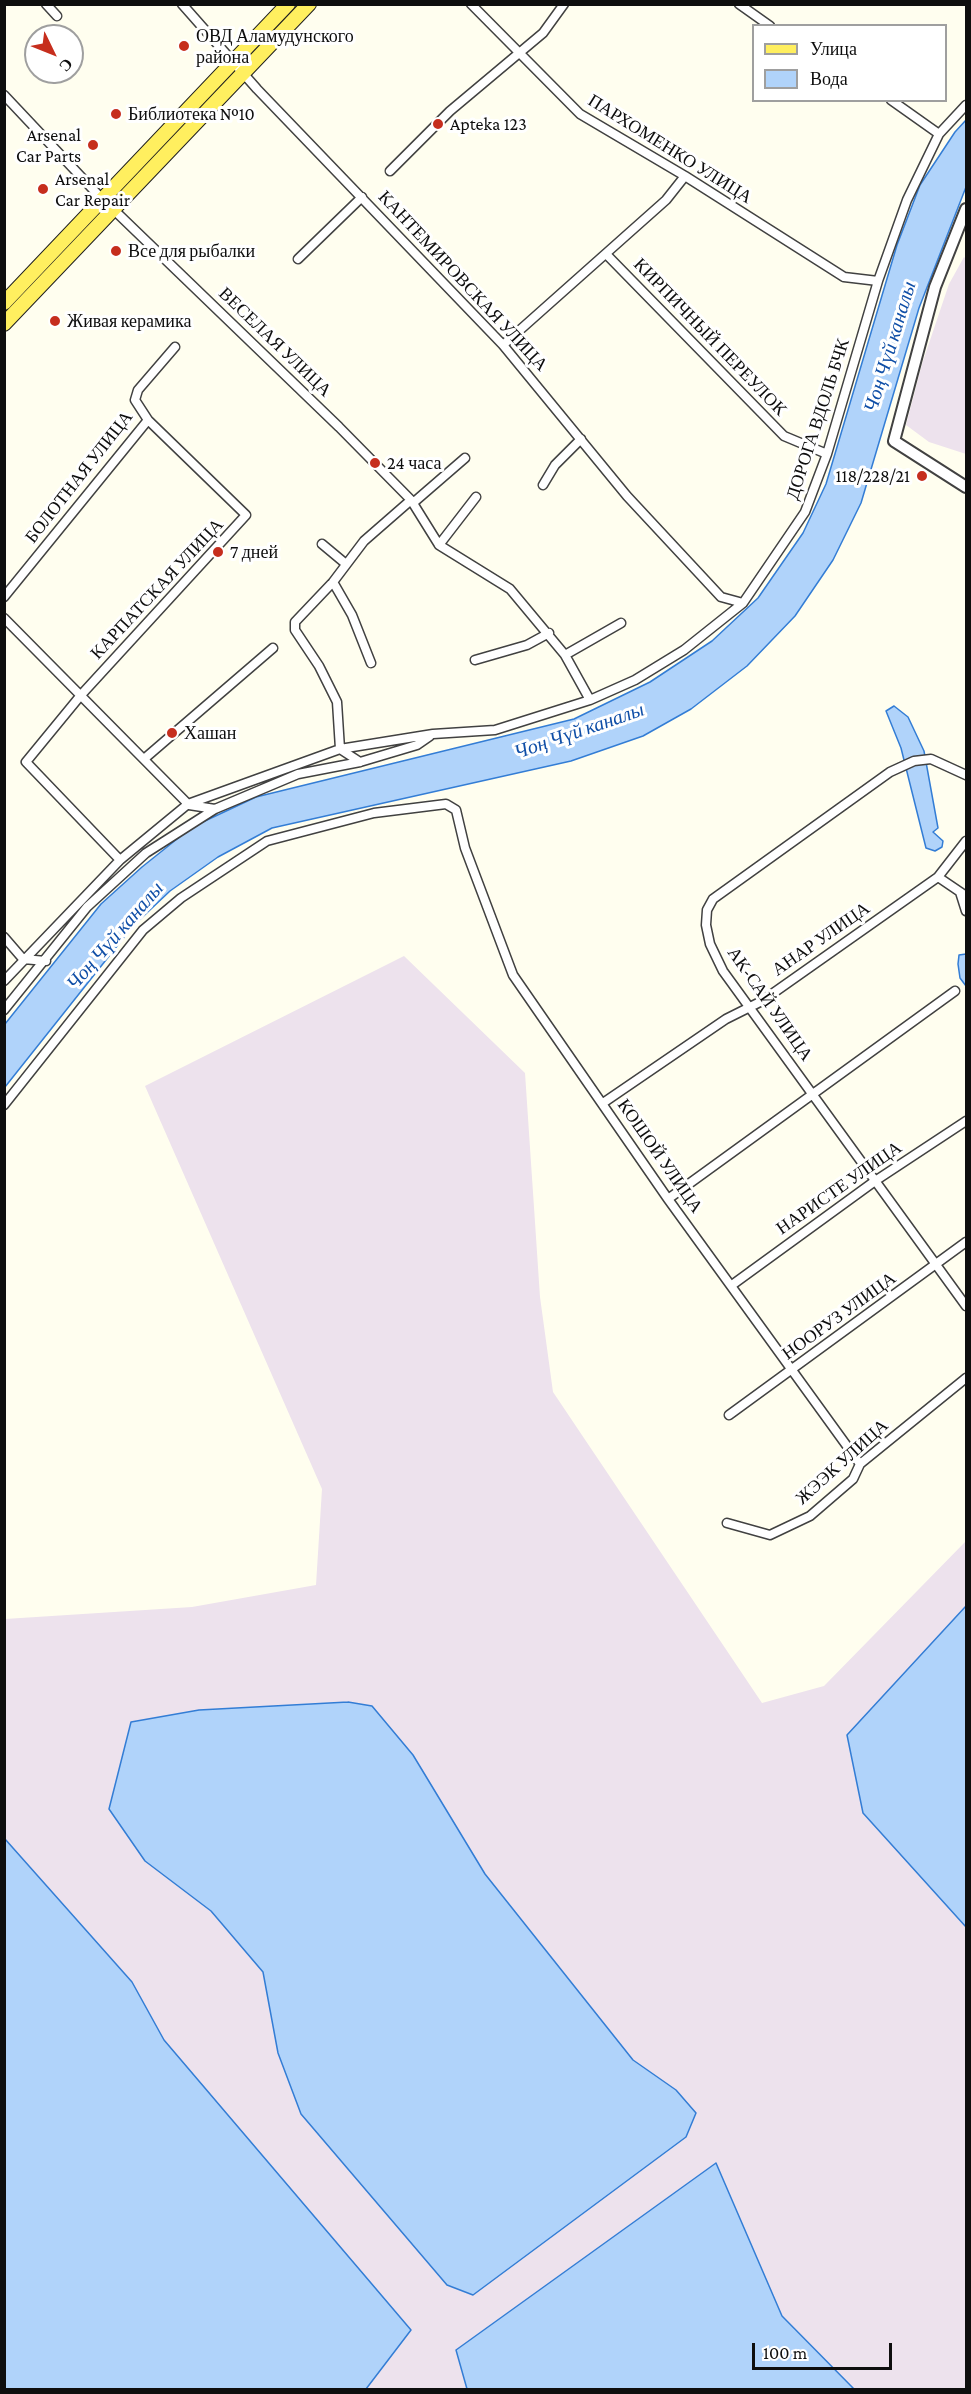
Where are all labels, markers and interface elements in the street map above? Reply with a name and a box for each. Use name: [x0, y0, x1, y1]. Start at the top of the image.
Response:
north arrow: [24, 24, 84, 84]
legend: [752, 24, 947, 102]
place label: ОВД Аламудунского района: [196, 25, 354, 68]
marker: ОВД Аламудунского района: [177, 39, 191, 53]
text: Улица: [810, 39, 857, 59]
text: С: [56, 55, 76, 75]
text: Вода: [810, 69, 848, 89]
street label: ПАРХОМЕНКО УЛИЦА: [584, 90, 756, 208]
place label: Библиотека №10: [128, 103, 255, 125]
marker: Библиотека №10: [109, 107, 123, 121]
place label: Apteka 123: [450, 113, 527, 135]
marker: Apteka 123: [431, 117, 445, 131]
place label: Arsenal Car Parts: [16, 124, 81, 166]
marker: Arsenal Car Parts: [86, 138, 100, 152]
place label: Arsenal Car Repair: [55, 168, 130, 210]
marker: Arsenal Car Repair: [36, 182, 50, 196]
street label: КАНТЕМИРОВСКАЯ УЛИЦА: [374, 186, 552, 376]
place label: Все для рыбалки: [128, 240, 255, 262]
marker: Все для рыбалки: [109, 244, 123, 258]
street label: КИРПИЧНЫЙ ПЕРЕУЛОК: [629, 254, 791, 420]
water label: Чоң Чүй каналы: [859, 278, 921, 416]
street label: ВЕСЕЛАЯ УЛИЦА: [214, 283, 336, 401]
place label: Живая керамика: [67, 310, 191, 332]
marker: Живая керамика: [48, 314, 62, 328]
street label: ДОРОГА ВДОЛЬ БЧК: [782, 336, 854, 502]
street label: БОЛОТНАЯ УЛИЦА: [21, 407, 137, 547]
place label: 24 часа: [387, 452, 441, 474]
marker: 24 часа: [368, 456, 382, 470]
place label: 118/228/21: [836, 465, 910, 487]
marker: 118/228/21: [915, 469, 929, 483]
street label: КАРПАТСКАЯ УЛИЦА: [86, 514, 228, 664]
place label: 7 дней: [230, 541, 278, 563]
marker: 7 дней: [211, 545, 225, 559]
water label: Чоң Чүй каналы: [511, 698, 647, 764]
place label: Хашан: [184, 722, 236, 744]
marker: Хашан: [165, 726, 179, 740]
water label: Чоң Чүй каналы: [61, 877, 169, 995]
street label: АНАР УЛИЦА: [768, 897, 874, 981]
street label: АК-САЙ УЛИЦА: [723, 943, 817, 1065]
street label: КОШОЙ УЛИЦА: [613, 1095, 707, 1217]
street label: НАРИСТЕ УЛИЦА: [772, 1137, 906, 1239]
street label: НООРУЗ УЛИЦА: [778, 1267, 900, 1365]
street label: ЖЭЭК УЛИЦА: [791, 1415, 893, 1509]
scale bar: [755, 2331, 894, 2369]
text: 100 m: [763, 2343, 807, 2363]

